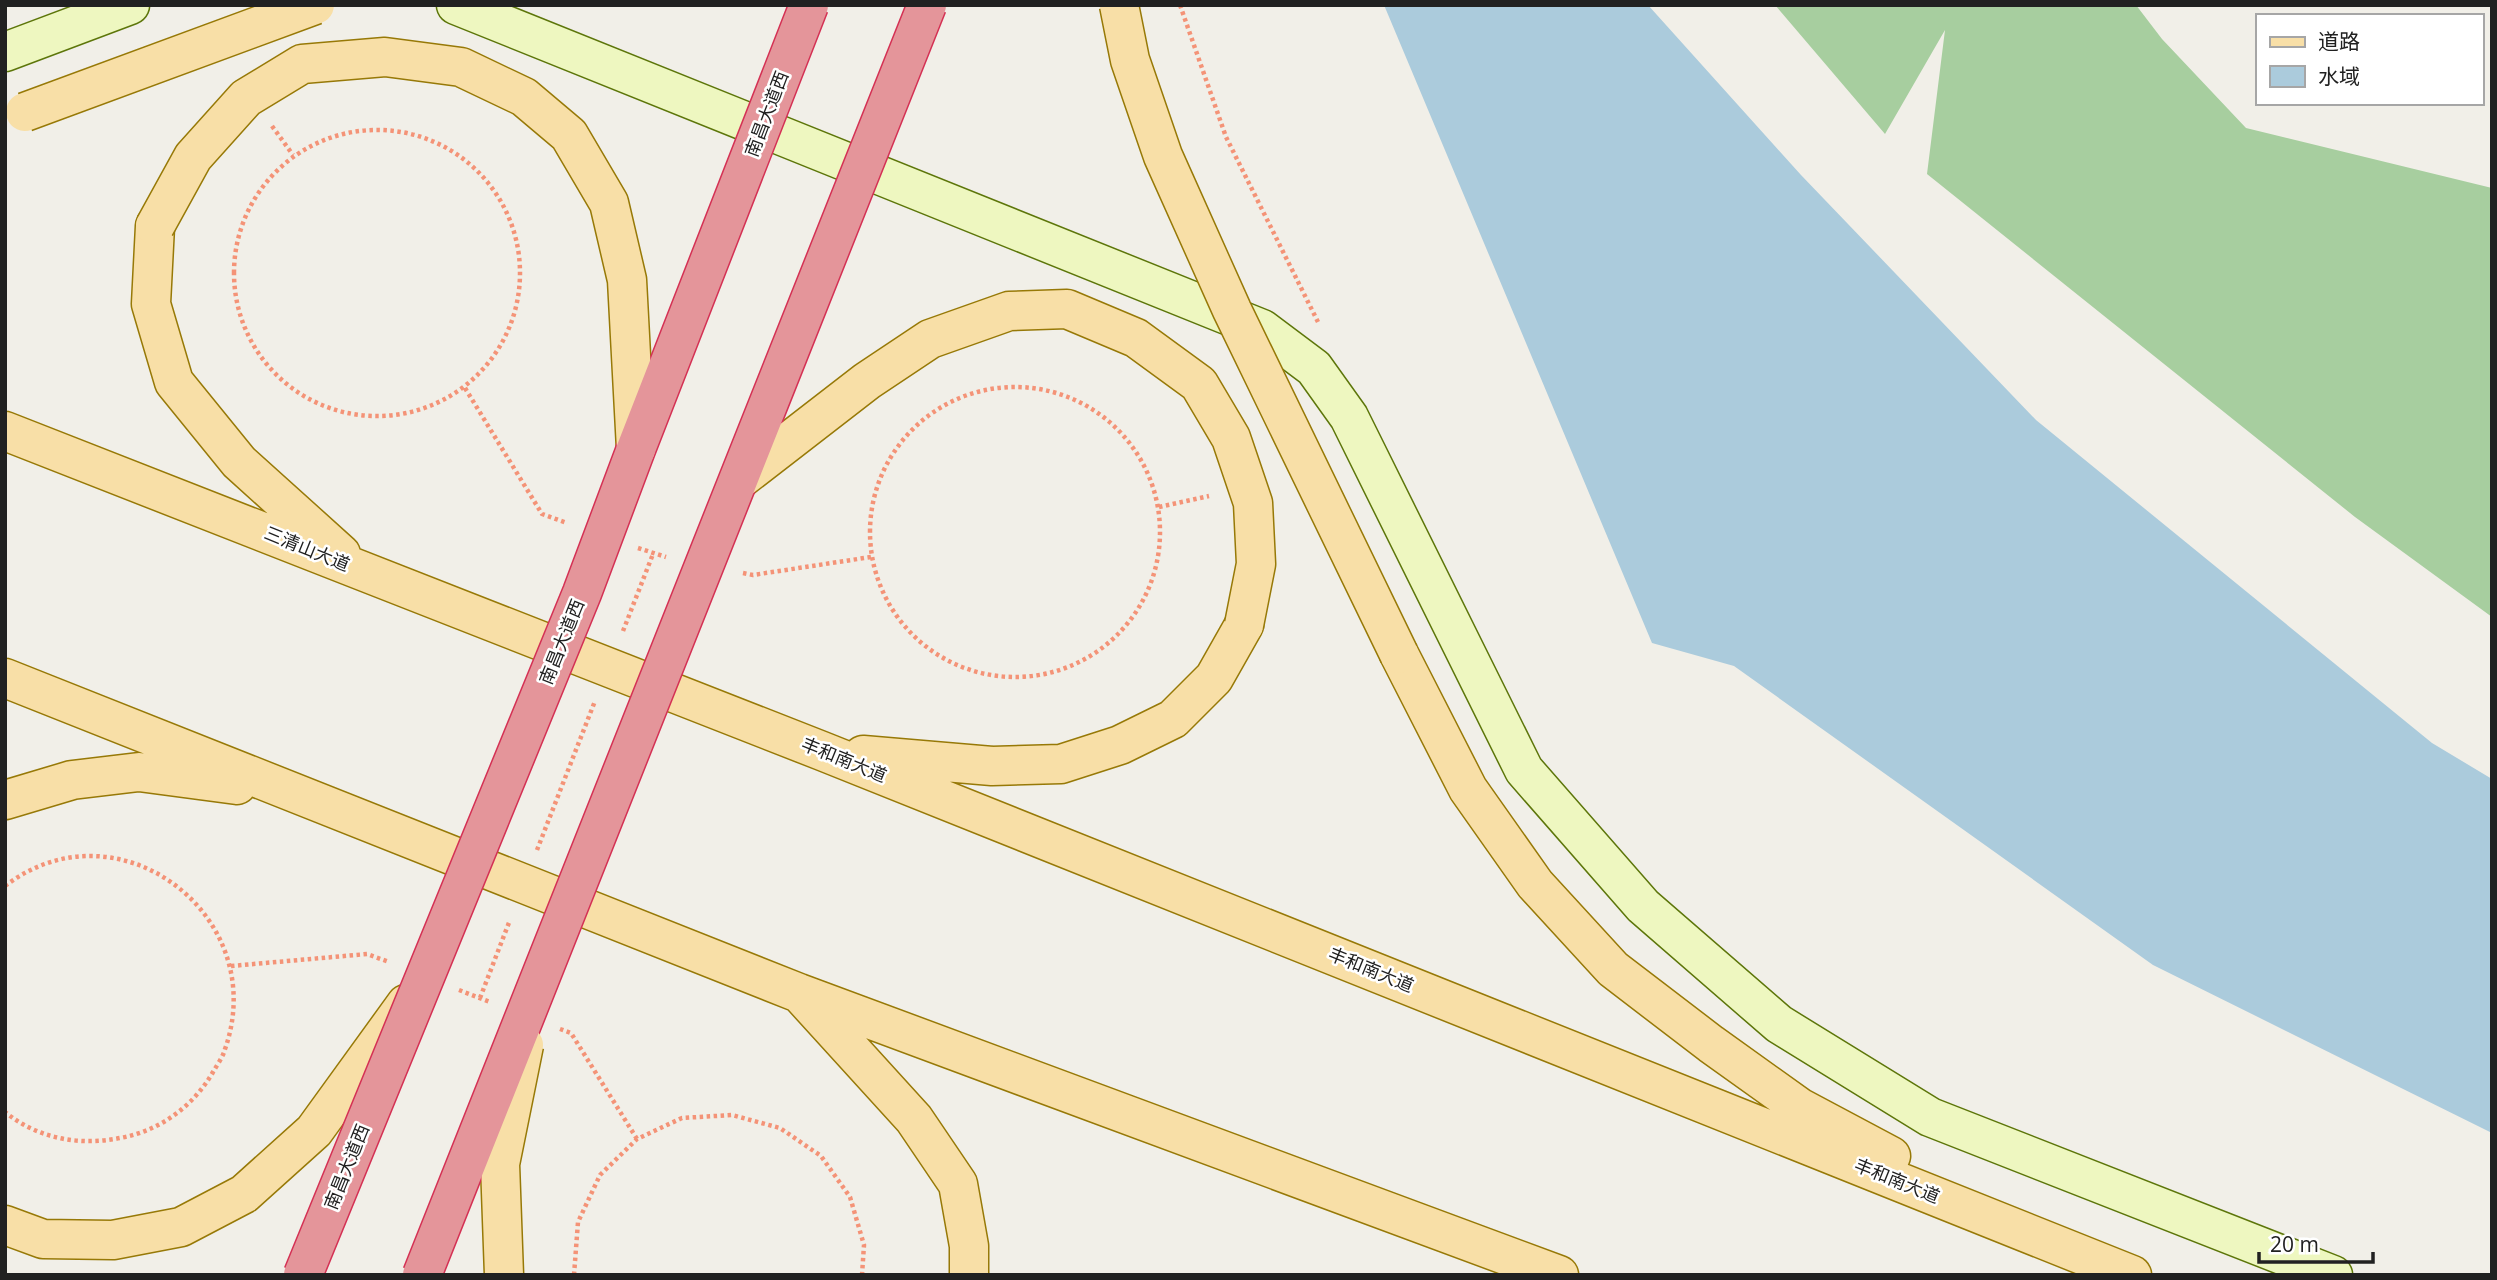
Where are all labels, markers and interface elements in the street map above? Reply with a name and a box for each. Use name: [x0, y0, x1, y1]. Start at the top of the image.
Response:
legend: [2256, 14, 2483, 105]
text: 道路: [2318, 27, 2360, 55]
text: 水域: [2318, 62, 2360, 90]
street label: 南昌大道西: [739, 67, 793, 160]
street label: 三清山大道: [261, 520, 354, 576]
street label: 南昌大道西: [533, 595, 589, 688]
street label: 丰和南大道: [798, 731, 891, 787]
street label: 丰和南大道: [1325, 941, 1418, 997]
street label: 南昌大道西: [318, 1120, 374, 1213]
street label: 丰和南大道: [1851, 1152, 1944, 1208]
scale bar: [2259, 1220, 2373, 1264]
text: 20 m: [2270, 1230, 2319, 1258]

